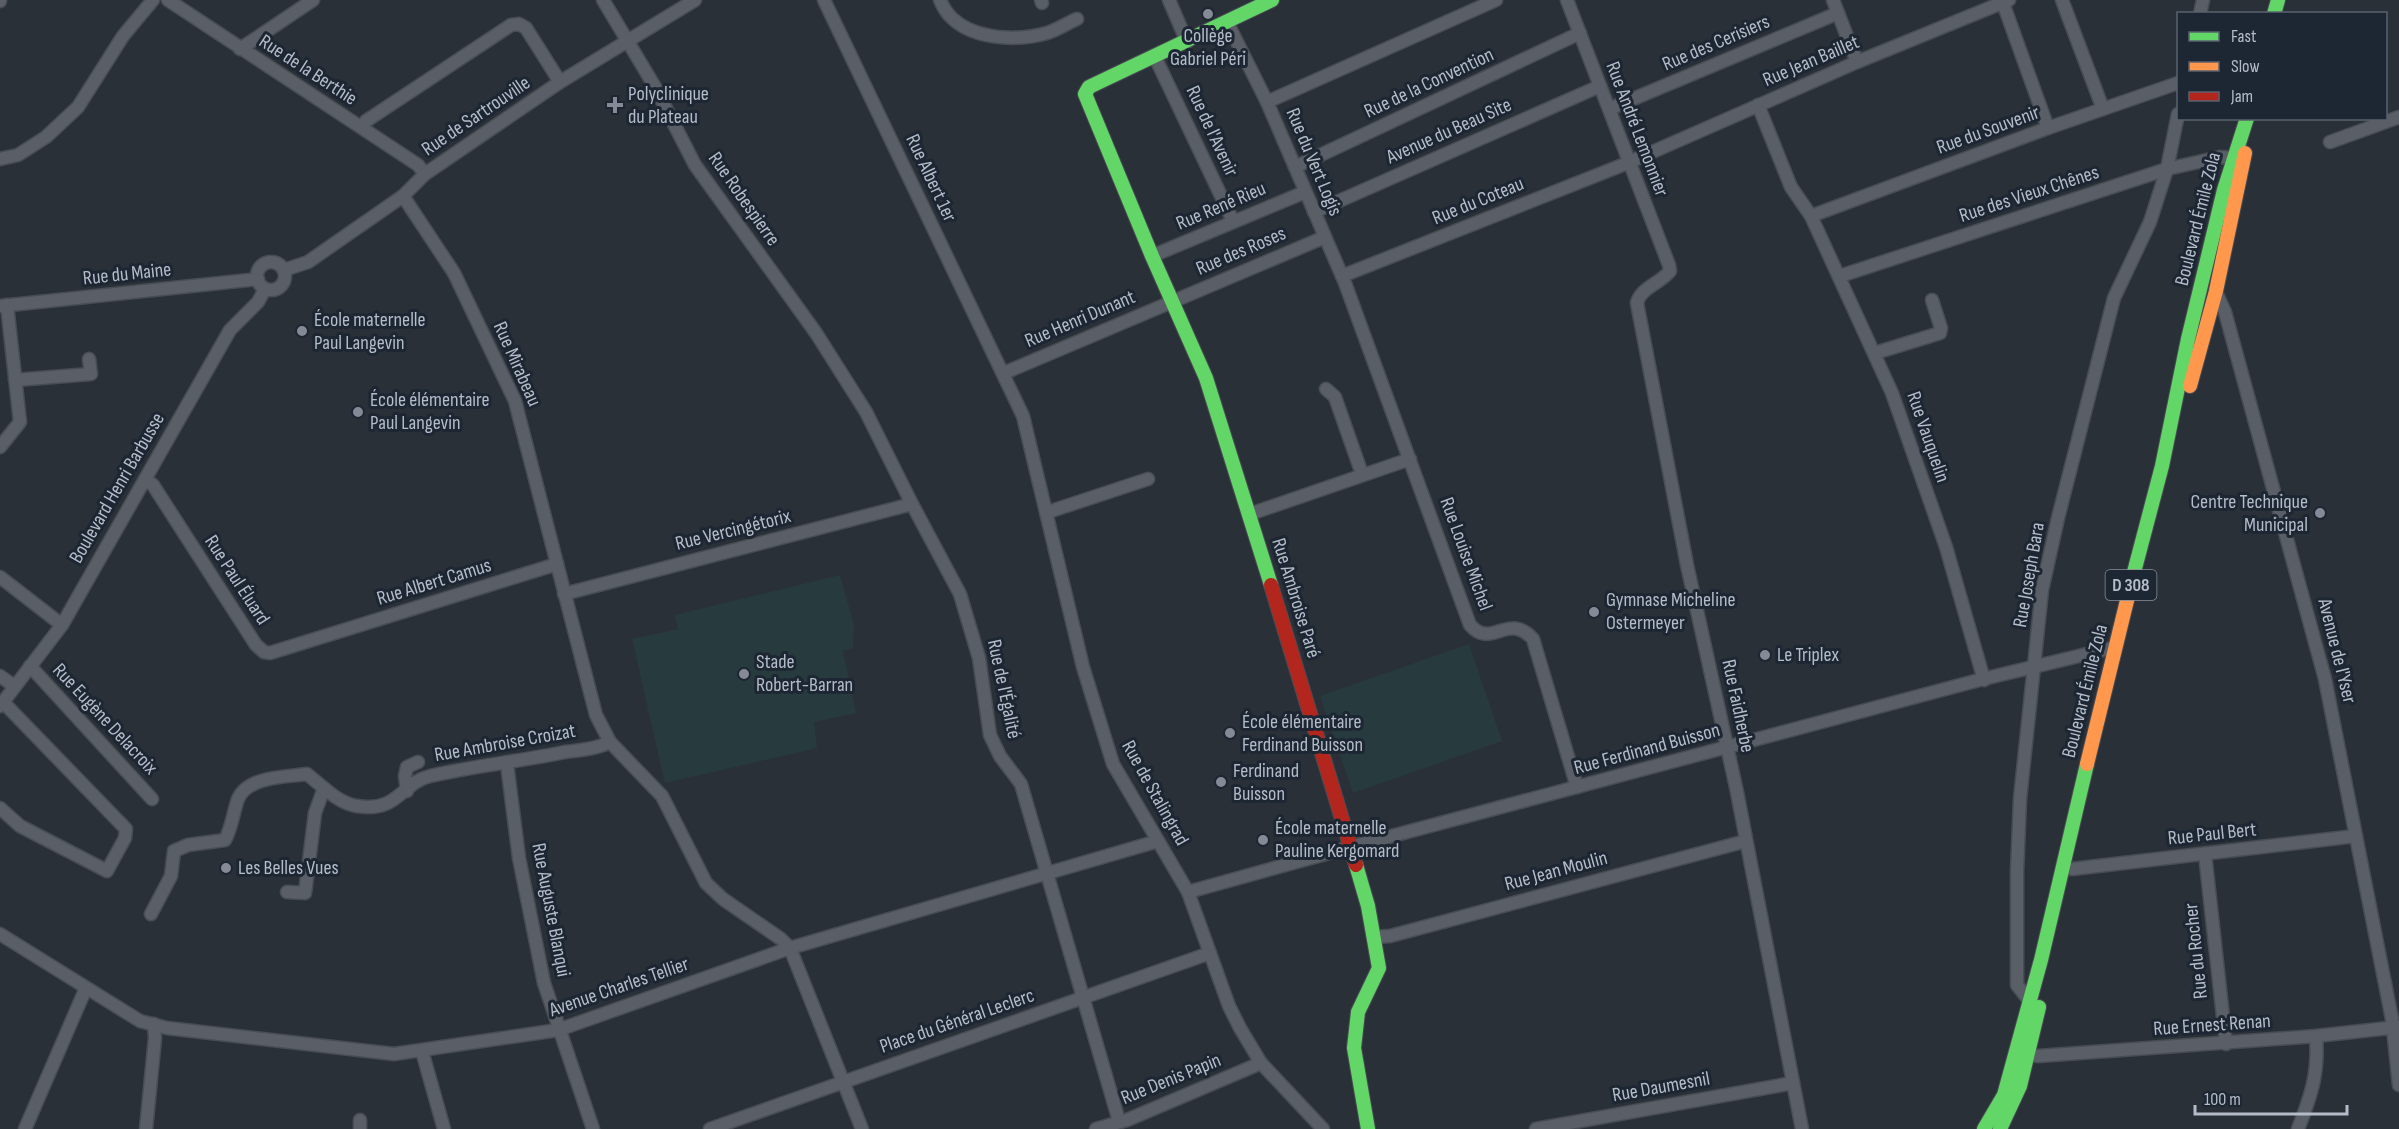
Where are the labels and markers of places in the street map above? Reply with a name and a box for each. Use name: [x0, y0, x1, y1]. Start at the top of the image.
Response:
marker: Collège Gabriel Péri: [1201, 7, 1215, 21]
place label: Collège Gabriel Péri: [1170, 24, 1246, 71]
place label: Polyclinique du Plateau: [628, 82, 709, 129]
marker: Polyclinique du Plateau: [606, 96, 624, 114]
place label: École maternelle Paul Langevin: [314, 308, 426, 355]
marker: École maternelle Paul Langevin: [295, 324, 309, 338]
place label: École élémentaire Paul Langevin: [370, 388, 490, 435]
marker: École élémentaire Paul Langevin: [351, 405, 365, 419]
place label: Centre Technique Municipal: [2191, 490, 2308, 537]
marker: Centre Technique Municipal: [2313, 506, 2327, 520]
place label: Gymnase Micheline Ostermeyer: [1606, 588, 1736, 635]
marker: Gymnase Micheline Ostermeyer: [1587, 605, 1601, 619]
place label: Le Triplex: [1777, 643, 1839, 667]
marker: Le Triplex: [1758, 648, 1772, 662]
place label: Stade Robert-Barran: [756, 650, 853, 697]
marker: Stade Robert-Barran: [737, 667, 751, 681]
place label: École élémentaire Ferdinand Buisson: [1242, 710, 1363, 757]
marker: École élémentaire Ferdinand Buisson: [1223, 726, 1237, 740]
place label: Ferdinand Buisson: [1233, 759, 1299, 806]
marker: Ferdinand Buisson: [1214, 775, 1228, 789]
place label: École maternelle Pauline Kergomard: [1275, 816, 1399, 863]
marker: École maternelle Pauline Kergomard: [1256, 833, 1270, 847]
place label: Les Belles Vues: [238, 856, 339, 880]
marker: Les Belles Vues: [219, 861, 233, 875]

